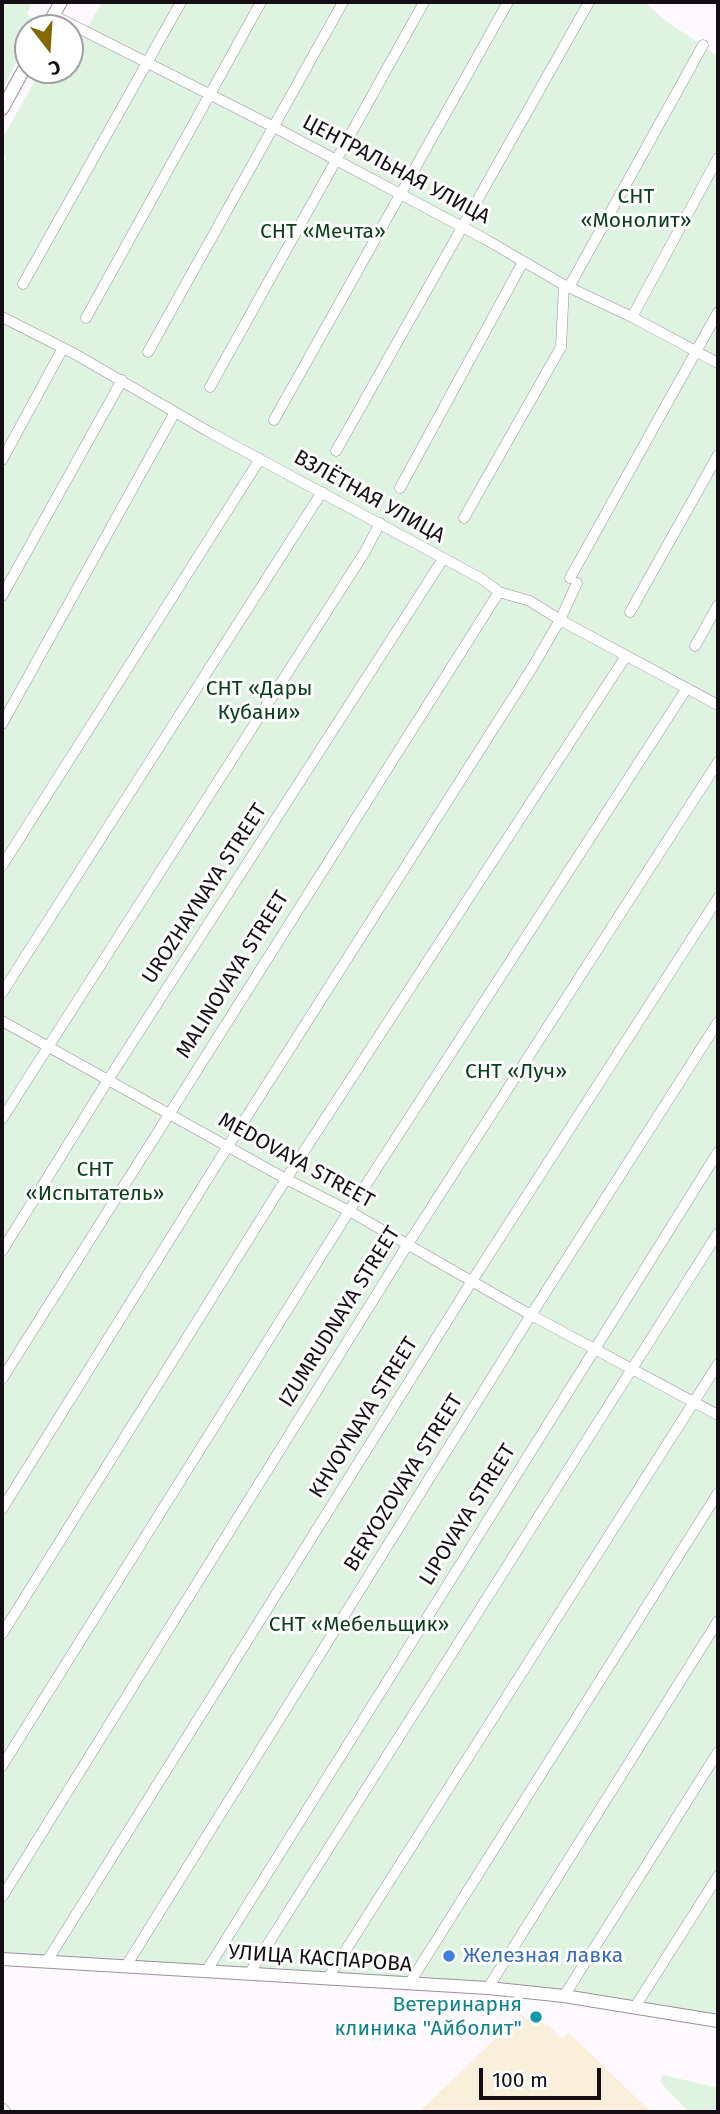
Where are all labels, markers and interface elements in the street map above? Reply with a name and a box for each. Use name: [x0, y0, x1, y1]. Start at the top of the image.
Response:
north arrow: [14, 14, 84, 84]
text: С: [46, 55, 63, 80]
street label: ЦЕНТРАЛЬНАЯ УЛИЦА: [298, 110, 494, 230]
park label: СНТ «Монолит»: [580, 184, 692, 234]
park label: СНТ «Мечта»: [260, 219, 386, 245]
street label: ВЗЛЁТНАЯ УЛИЦА: [289, 445, 449, 549]
park label: СНТ «Дары Кубани»: [206, 676, 312, 726]
street label: UROZHAYNAYA STREET: [137, 799, 273, 989]
street label: MALINOVAYA STREET: [171, 887, 295, 1063]
park label: СНТ «Луч»: [465, 1059, 567, 1085]
street label: MEDOVAYA STREET: [214, 1108, 378, 1214]
park label: СНТ «Испытатель»: [26, 1157, 164, 1207]
street label: IZUMRUDNAYA STREET: [274, 1222, 406, 1412]
street label: KHVOYNAYA STREET: [304, 1333, 424, 1503]
street label: BERYOZOVAYA STREET: [339, 1390, 469, 1576]
street label: LIPOVAYA STREET: [414, 1440, 522, 1590]
park label: СНТ «Мебельщик»: [269, 1612, 449, 1638]
street label: УЛИЦА КАСПАРОВА: [227, 1940, 413, 1978]
place label: Железная лавка: [463, 1943, 623, 1969]
marker: Железная лавка: [441, 1948, 457, 1964]
place label: Ветеринарня клиника "Айболит": [334, 1992, 522, 2042]
marker: Ветеринарня клиника "Айболит": [528, 2009, 544, 2025]
scale bar: [482, 2054, 604, 2098]
text: 100 m: [492, 2067, 548, 2093]

